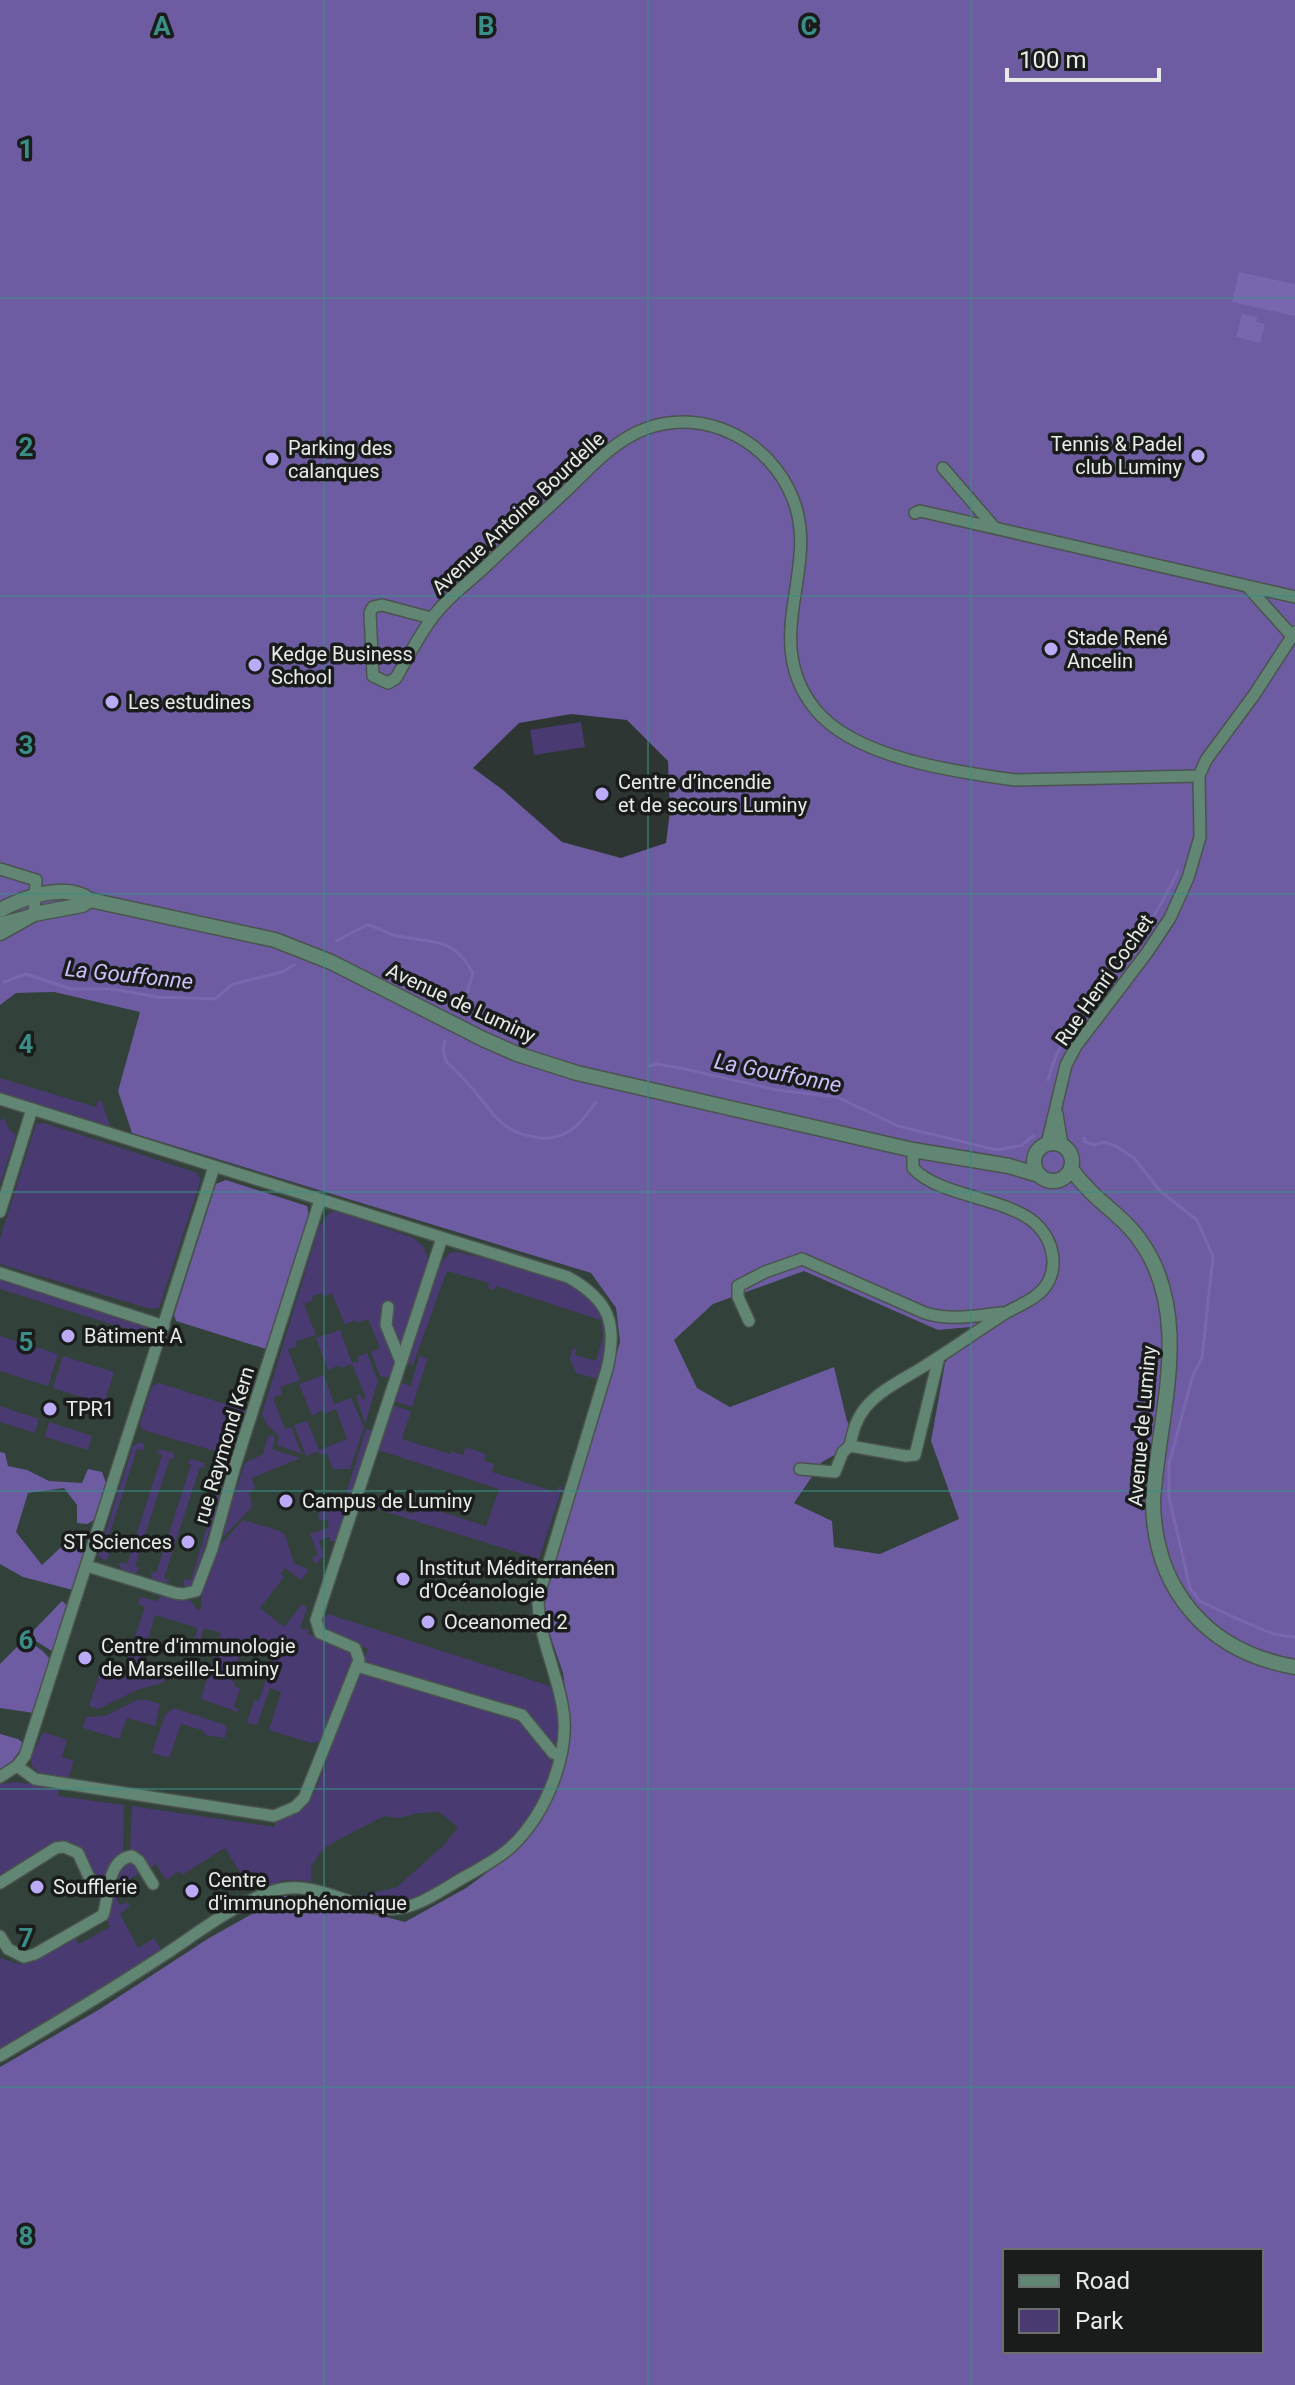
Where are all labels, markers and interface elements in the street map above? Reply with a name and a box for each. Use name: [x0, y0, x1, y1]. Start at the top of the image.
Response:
text: A: [153, 11, 171, 41]
text: B: [478, 11, 494, 41]
text: C: [800, 11, 818, 41]
scale bar: [1007, 32, 1159, 82]
text: 100 m: [1019, 46, 1086, 74]
text: 1: [19, 134, 33, 164]
street label: Avenue Antoine Bourdelle: [427, 427, 609, 599]
text: 2: [19, 432, 33, 462]
place label: Tennis & Padel club Luminy: [1051, 432, 1183, 479]
place label: Parking des calanques: [288, 436, 393, 483]
marker: Tennis & Padel club Luminy: [1189, 447, 1207, 465]
marker: Parking des calanques: [263, 450, 281, 468]
place label: Stade René Ancelin: [1067, 626, 1168, 673]
marker: Stade René Ancelin: [1042, 640, 1060, 658]
place label: Kedge Business School: [271, 642, 413, 689]
marker: Kedge Business School: [246, 656, 264, 674]
place label: Les estudines: [128, 690, 251, 714]
marker: Les estudines: [103, 693, 121, 711]
text: 3: [19, 730, 33, 760]
place label: Centre d’incendie et de secours Luminy: [618, 770, 808, 817]
marker: Centre d’incendie et de secours Luminy: [593, 785, 611, 803]
street label: Rue Henri Cochet: [1050, 910, 1158, 1050]
water label: La Gouffonne: [64, 956, 194, 994]
street label: Avenue de Luminy: [383, 958, 540, 1048]
text: 4: [19, 1029, 34, 1059]
water label: La Gouffonne: [712, 1048, 844, 1098]
place label: Bâtiment A: [84, 1324, 183, 1348]
text: 5: [19, 1327, 33, 1357]
marker: Bâtiment A: [59, 1327, 77, 1345]
street label: Avenue de Luminy: [1123, 1344, 1161, 1507]
street label: rue Raymond Kern: [189, 1364, 259, 1526]
place label: TPR1: [66, 1397, 114, 1421]
marker: TPR1: [41, 1400, 59, 1418]
place label: Campus de Luminy: [302, 1489, 473, 1513]
marker: Campus de Luminy: [277, 1492, 295, 1510]
place label: ST Sciences: [63, 1530, 172, 1554]
marker: ST Sciences: [179, 1533, 197, 1551]
place label: Institut Méditerranéen d'Océanologie: [419, 1556, 615, 1603]
marker: Institut Méditerranéen d'Océanologie: [394, 1570, 412, 1588]
place label: Oceanomed 2: [444, 1610, 568, 1634]
marker: Oceanomed 2: [419, 1613, 437, 1631]
text: 6: [19, 1625, 34, 1655]
place label: Centre d'immunologie de Marseille-Luminy: [101, 1634, 296, 1681]
marker: Centre d'immunologie de Marseille-Luminy: [76, 1649, 94, 1667]
place label: Centre d'immunophénomique: [208, 1868, 407, 1915]
place label: Soufflerie: [53, 1875, 137, 1899]
marker: Soufflerie: [28, 1878, 46, 1896]
marker: Centre d'immunophénomique: [183, 1882, 201, 1900]
text: 7: [19, 1923, 33, 1953]
text: 8: [19, 2221, 33, 2251]
legend: [1003, 2249, 1263, 2353]
text: Road: [1075, 2267, 1130, 2295]
text: Park: [1075, 2307, 1124, 2335]

